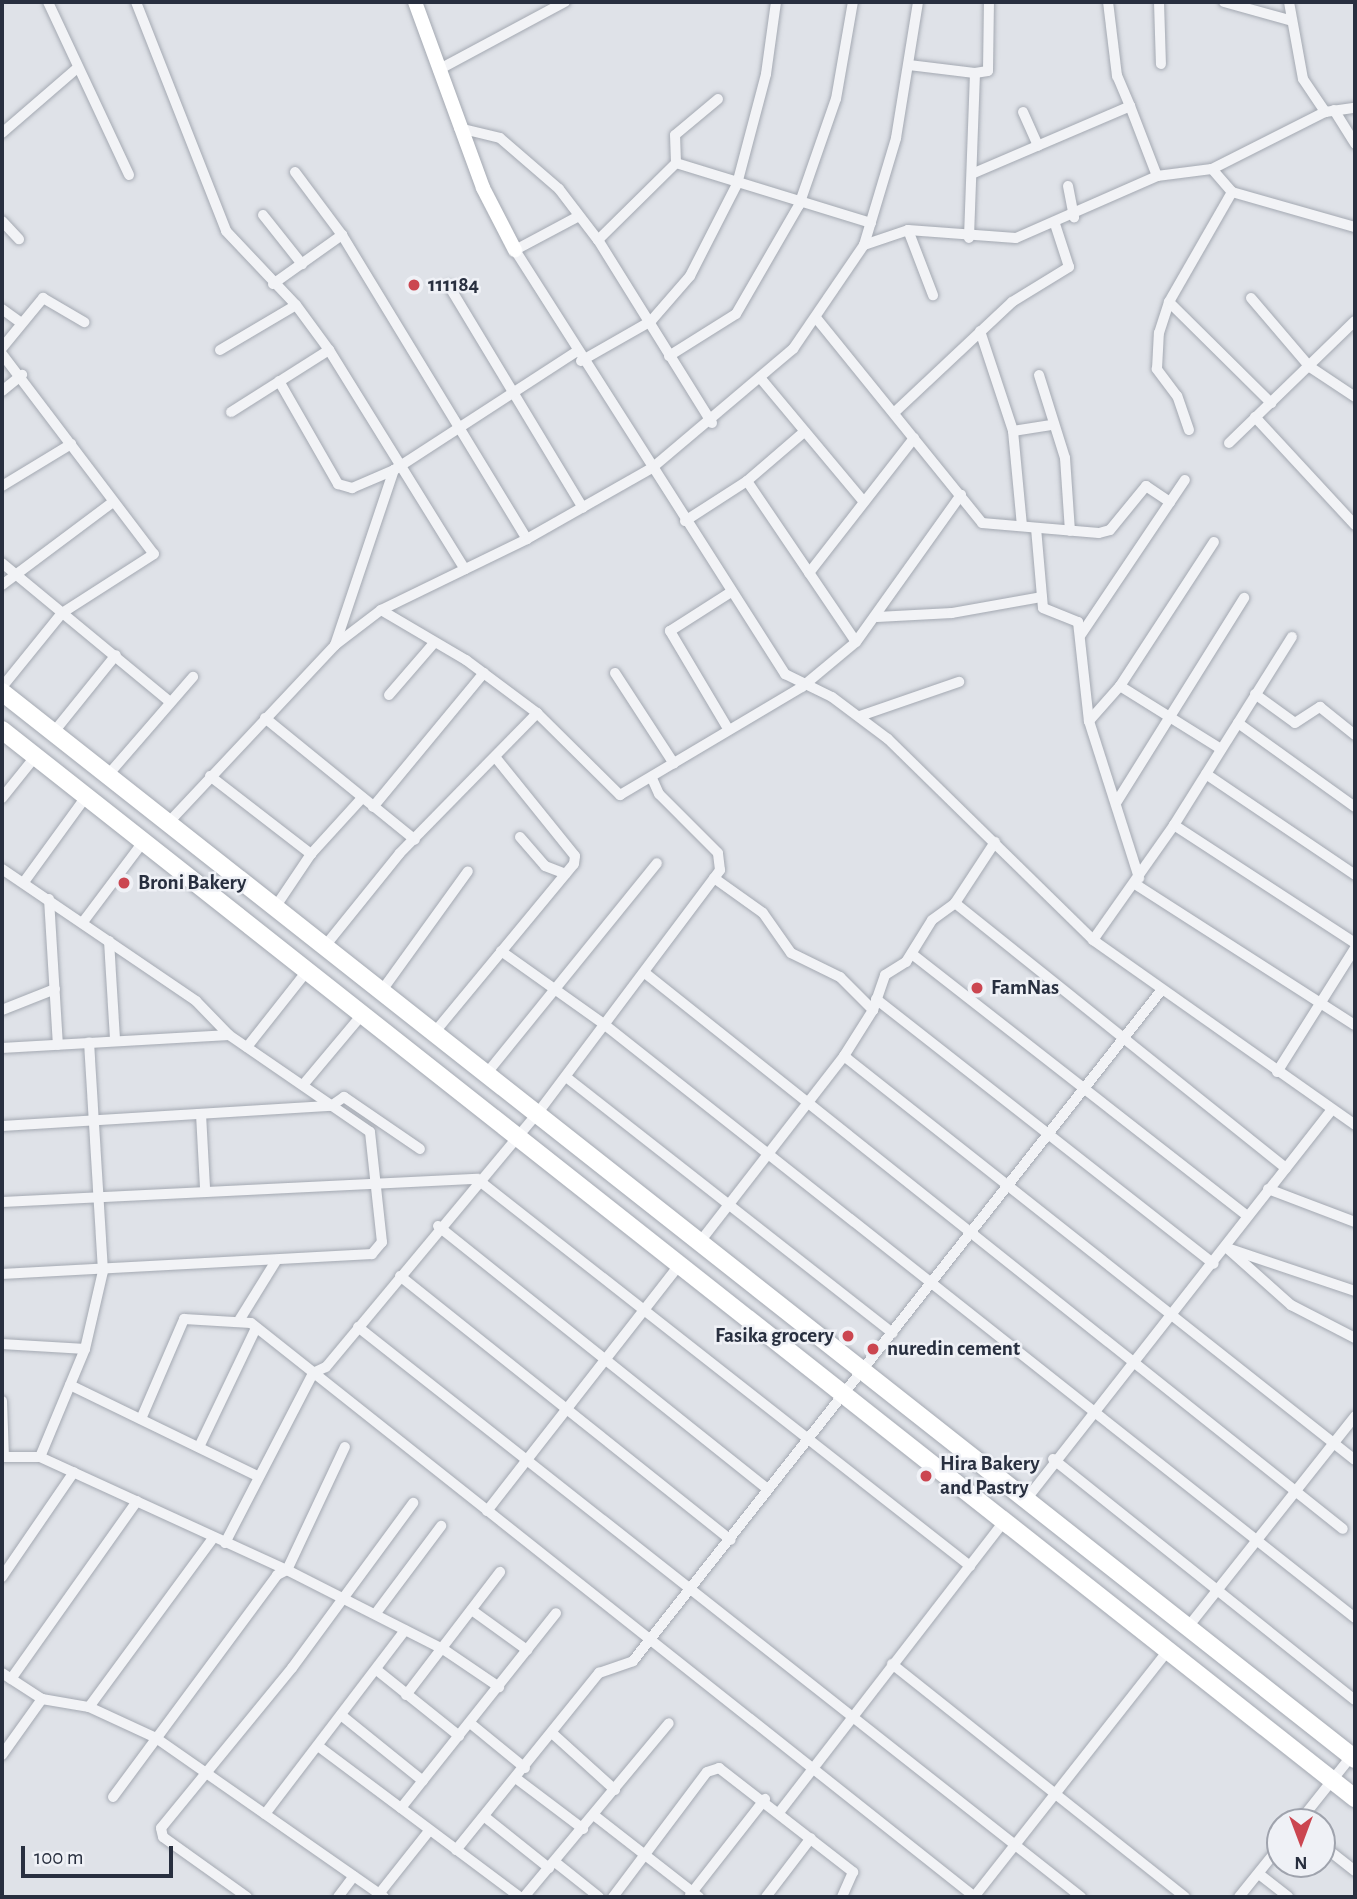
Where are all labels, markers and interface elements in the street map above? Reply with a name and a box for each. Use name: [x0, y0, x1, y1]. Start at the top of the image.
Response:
place label: 111184: [428, 272, 479, 298]
marker: 111184: [406, 277, 422, 293]
place label: Broni Bakery: [138, 870, 246, 896]
marker: Broni Bakery: [116, 875, 132, 891]
place label: FamNas: [991, 975, 1059, 1001]
marker: FamNas: [969, 980, 985, 996]
place label: Fasika grocery: [715, 1323, 834, 1349]
marker: Fasika grocery: [840, 1328, 856, 1344]
place label: nuredin cement: [887, 1336, 1020, 1362]
marker: nuredin cement: [865, 1341, 881, 1357]
place label: Hira Bakery and Pastry: [940, 1451, 1040, 1501]
marker: Hira Bakery and Pastry: [918, 1468, 934, 1484]
north arrow: [1266, 1808, 1336, 1878]
scale bar: [24, 1832, 177, 1876]
text: 100 m: [34, 1847, 84, 1868]
text: N: [1294, 1853, 1308, 1872]

